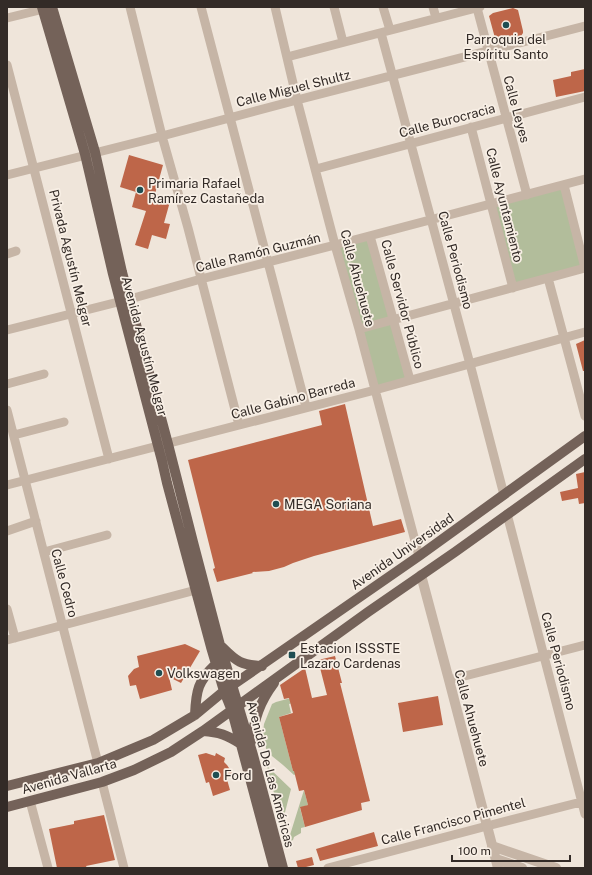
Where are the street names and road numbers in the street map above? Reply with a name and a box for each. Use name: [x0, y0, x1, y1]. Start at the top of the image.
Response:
street label: Calle Miguel Shultz: [235, 67, 352, 110]
street label: Calle Leyes: [500, 74, 533, 144]
street label: Calle Burocracia: [397, 100, 497, 141]
street label: Calle Ayuntamiento: [483, 146, 526, 264]
street label: Privada Agustín Melgar: [46, 188, 95, 328]
street label: Calle Periodismo: [435, 209, 476, 311]
street label: Calle Ahuehuete: [337, 228, 378, 328]
street label: Calle Ramón Guzmán: [194, 230, 322, 275]
street label: Calle Servidor Público: [378, 238, 427, 370]
street label: Avenida Agustín Melgar: [119, 275, 170, 418]
street label: Calle Gabino Barreda: [229, 375, 357, 422]
street label: Avenida Universidad: [348, 510, 457, 593]
street label: Calle Cedro: [48, 547, 81, 619]
street label: Calle Periodismo: [538, 610, 579, 712]
street label: Calle Ahuehuete: [451, 668, 492, 768]
street label: Avenida De Las Américas: [244, 699, 297, 849]
street label: Avenida Vallarta: [20, 756, 118, 797]
street label: Calle Francisco Pimentel: [379, 795, 527, 848]

